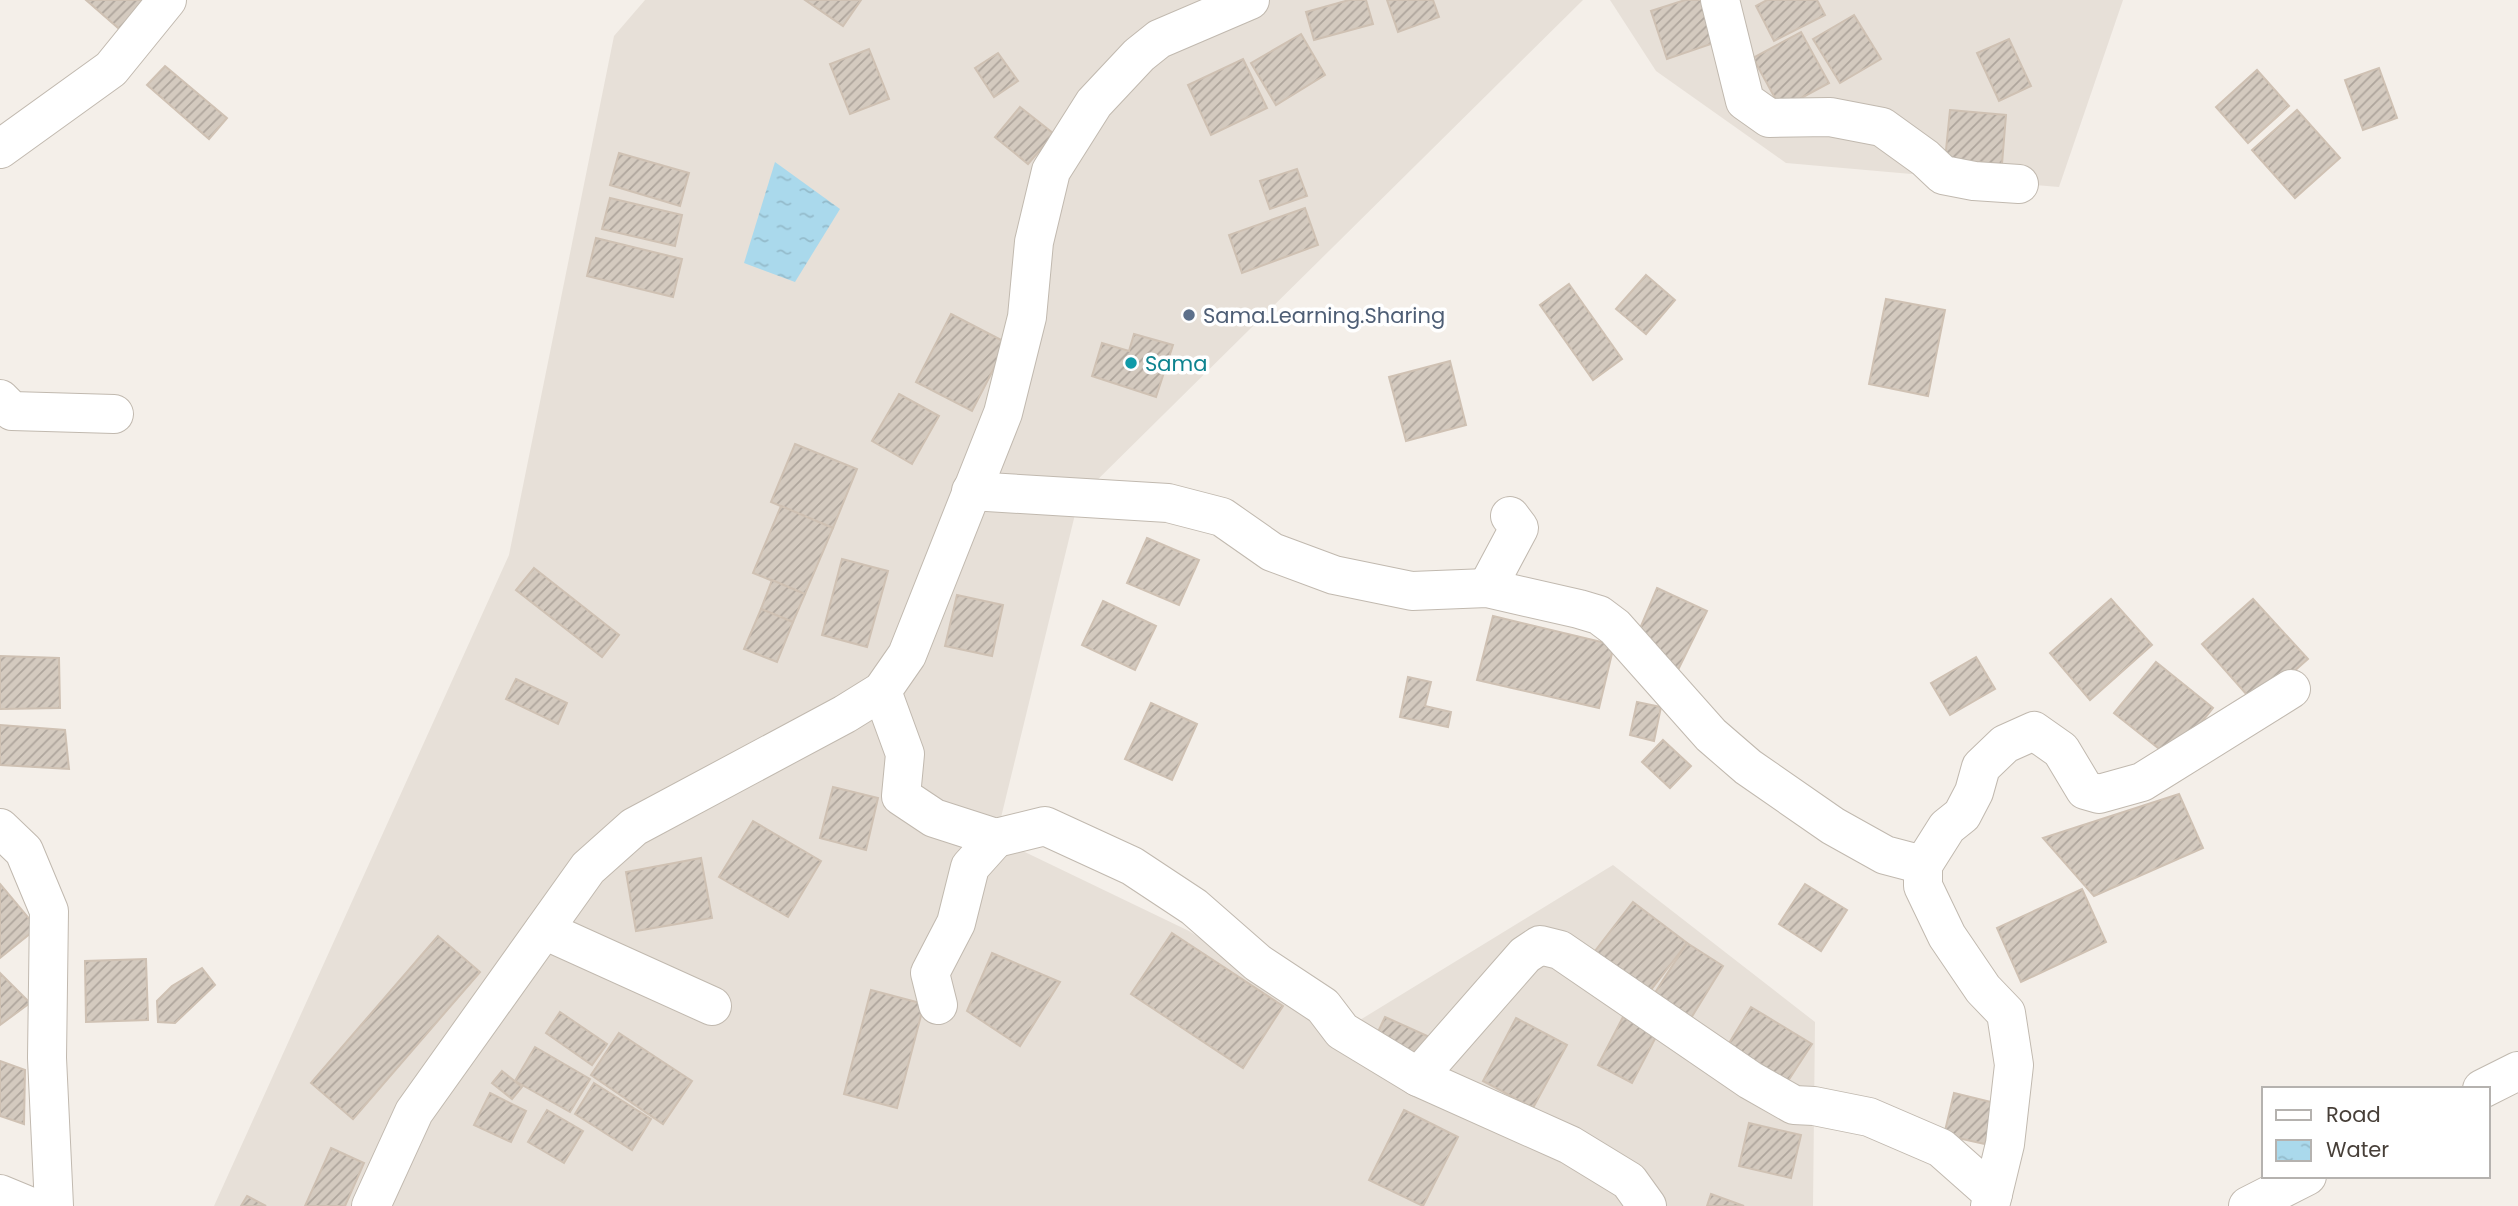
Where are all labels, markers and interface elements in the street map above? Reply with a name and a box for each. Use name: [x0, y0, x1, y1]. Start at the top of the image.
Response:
place label: Sama.Learning.Sharing: [1203, 301, 1445, 330]
marker: Sama.Learning.Sharing: [1181, 307, 1197, 323]
place label: Sama: [1145, 349, 1207, 378]
marker: Sama: [1123, 355, 1139, 371]
legend: [2262, 1087, 2490, 1178]
text: Road: [2326, 1100, 2381, 1129]
text: Water: [2326, 1135, 2389, 1164]

